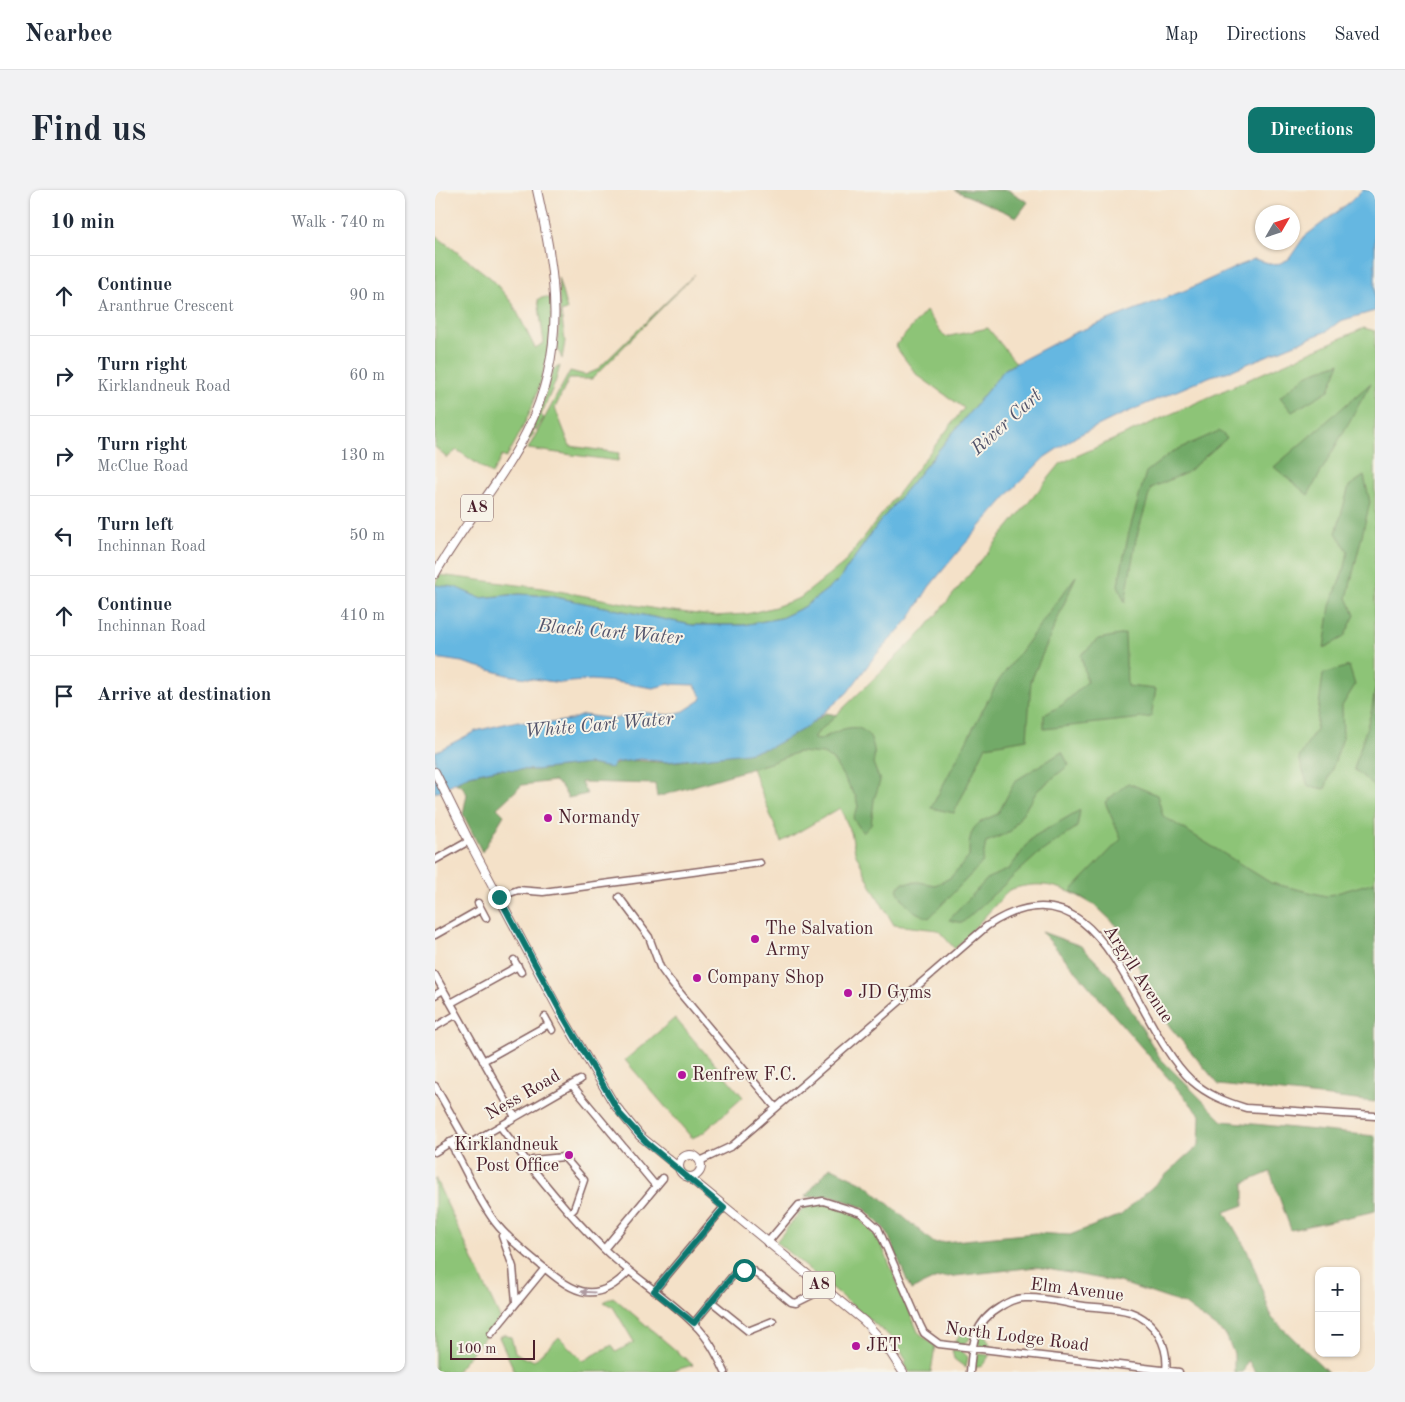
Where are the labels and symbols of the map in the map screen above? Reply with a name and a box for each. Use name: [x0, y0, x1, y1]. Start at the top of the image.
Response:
north arrow: [1255, 205, 1300, 250]
water label: River Cart: [967, 386, 1047, 460]
road number: A8: [461, 494, 493, 522]
water label: Black Cart Water: [536, 617, 684, 649]
water label: White Cart Water: [524, 710, 675, 742]
place label: Normandy: [558, 809, 640, 827]
marker: Normandy: [542, 812, 554, 824]
route end: [488, 886, 511, 909]
place label: The Salvation Army: [765, 920, 874, 959]
street label: Argyll Avenue: [1100, 922, 1176, 1026]
marker: The Salvation Army: [749, 933, 761, 945]
place label: Company Shop: [707, 969, 824, 987]
marker: Company Shop: [691, 972, 703, 984]
place label: JD Gyms: [858, 984, 932, 1002]
marker: JD Gyms: [842, 987, 854, 999]
street label: Ness Road: [483, 1066, 563, 1124]
place label: Renfrew F.C.: [692, 1066, 797, 1084]
marker: Renfrew F.C.: [676, 1069, 688, 1081]
place label: Kirklandneuk Post Office: [454, 1136, 559, 1175]
marker: Kirklandneuk Post Office: [563, 1149, 575, 1161]
route start: [733, 1259, 756, 1282]
road number: A8: [803, 1272, 835, 1298]
street label: Elm Avenue: [1029, 1275, 1125, 1305]
one-way arrow: [580, 1288, 596, 1296]
street label: North Lodge Road: [944, 1319, 1090, 1355]
scale bar: [450, 1337, 535, 1360]
place label: JET: [866, 1337, 901, 1355]
marker: JET: [850, 1340, 862, 1352]

